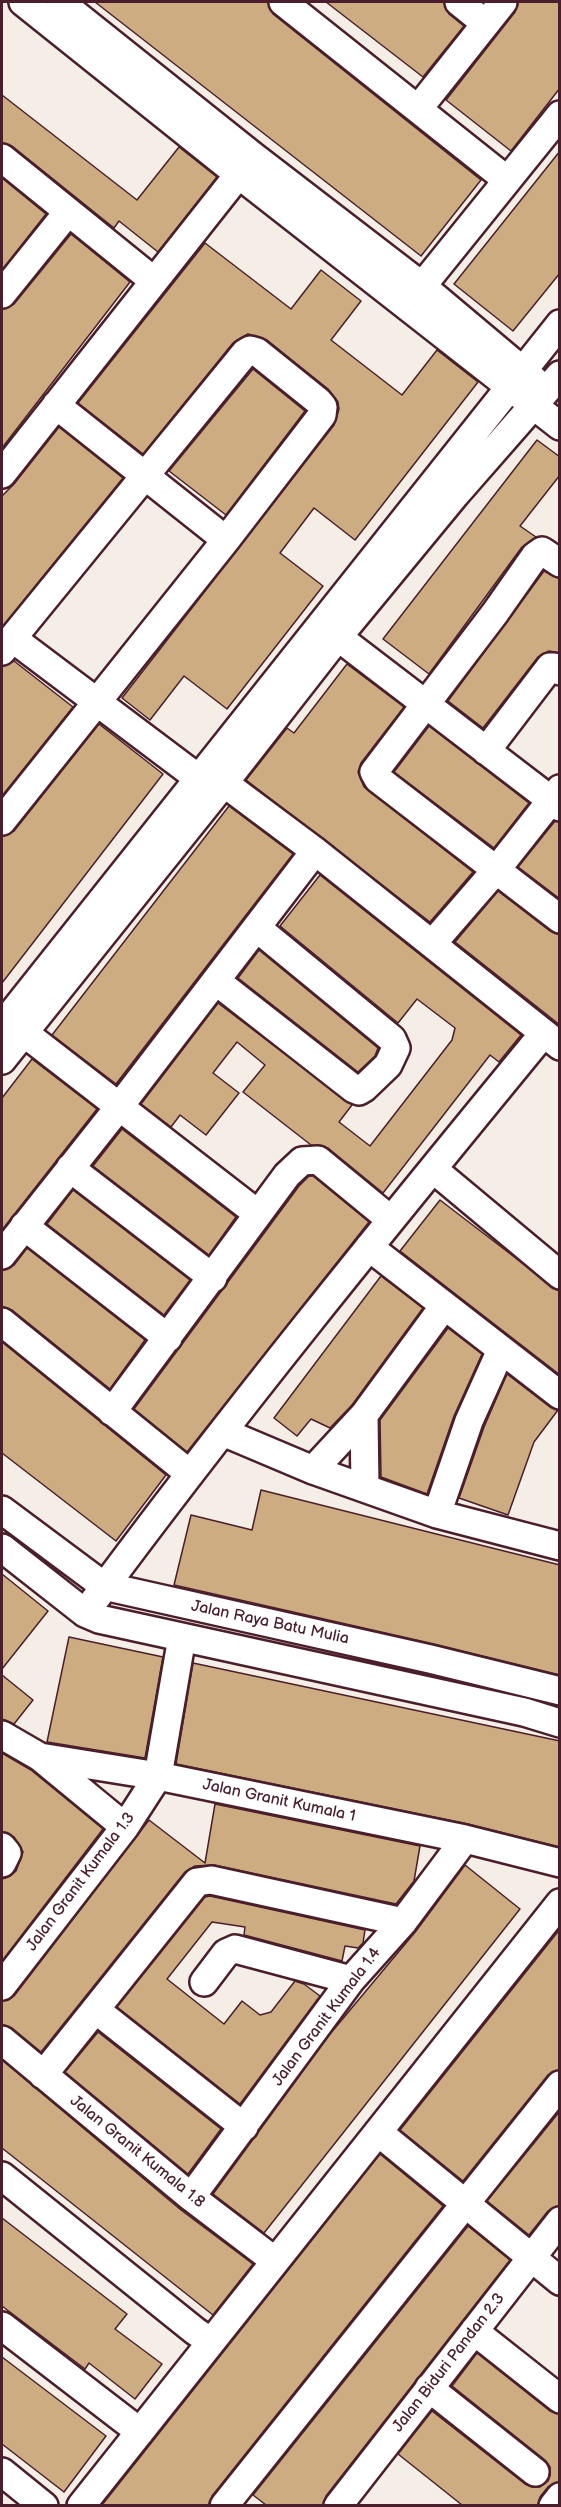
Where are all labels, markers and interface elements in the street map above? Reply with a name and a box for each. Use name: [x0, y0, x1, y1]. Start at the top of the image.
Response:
street label: Jalan Raya Batu Mulia: [189, 1597, 351, 1649]
street label: Jalan Granit Kumala 1: [201, 1775, 357, 1827]
street label: Jalan Granit Kumala 1.3: [23, 1809, 139, 1955]
street label: Jalan Granit Kumala 1.4: [269, 1944, 385, 2090]
street label: Jalan Granit Kumala 1.8: [66, 2092, 208, 2212]
street label: Jalan Biduri Pandan 2.3: [389, 2290, 509, 2436]

